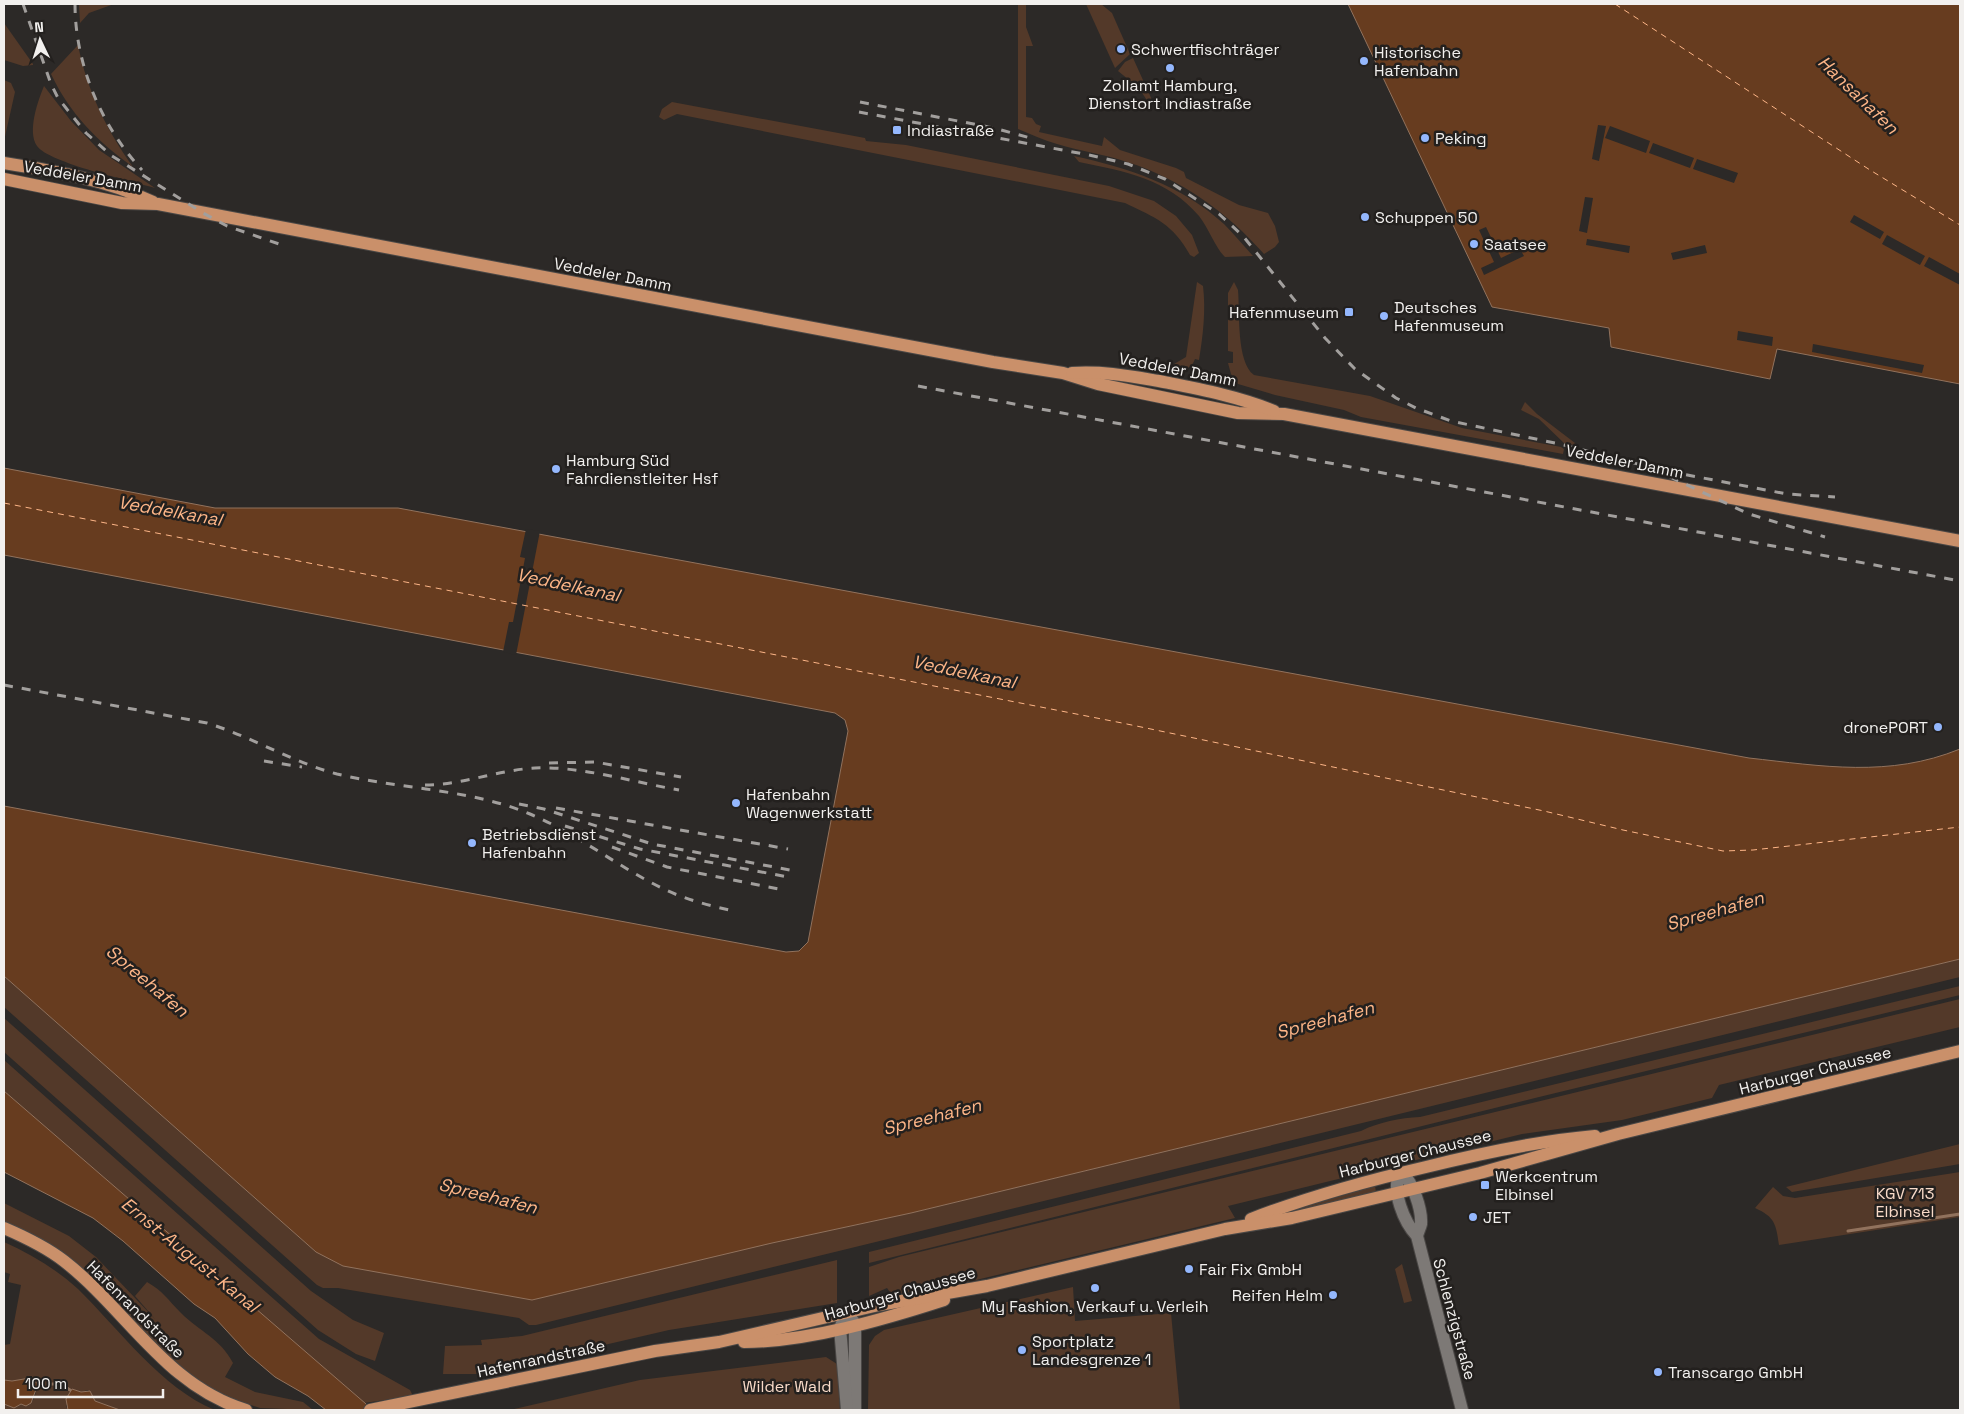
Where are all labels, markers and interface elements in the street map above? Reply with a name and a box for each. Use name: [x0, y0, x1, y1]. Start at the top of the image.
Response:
north arrow: [15, 15, 65, 65]
text: N: [34, 18, 44, 36]
place label: Schwertfischträger: [1131, 39, 1279, 60]
place label: Historische Hafenbahn: [1374, 42, 1461, 81]
marker: Schwertfischträger: [1115, 43, 1127, 55]
water label: Hansahafen: [1813, 51, 1904, 139]
marker: Historische Hafenbahn: [1358, 55, 1370, 67]
marker: Zollamt Hamburg, Dienstort Indiastraße: [1164, 62, 1176, 74]
place label: Zollamt Hamburg, Dienstort Indiastraße: [1088, 75, 1252, 114]
place label: Indiastraße: [907, 120, 994, 141]
marker: Indiastraße: [891, 124, 903, 136]
place label: Peking: [1435, 128, 1486, 149]
marker: Peking: [1419, 132, 1431, 144]
street label: Veddeler Damm: [22, 156, 144, 197]
place label: Schuppen 50: [1375, 207, 1478, 228]
marker: Schuppen 50: [1359, 211, 1371, 223]
place label: Saatsee: [1484, 234, 1546, 255]
marker: Saatsee: [1468, 238, 1480, 250]
street label: Veddeler Damm: [552, 253, 674, 296]
place label: Deutsches Hafenmuseum: [1394, 297, 1504, 336]
place label: Hafenmuseum: [1229, 302, 1339, 323]
marker: Hafenmuseum: [1343, 306, 1355, 318]
marker: Deutsches Hafenmuseum: [1378, 310, 1390, 322]
street label: Veddeler Damm: [1117, 348, 1239, 391]
street label: Veddeler Damm: [1564, 440, 1686, 483]
place label: Hamburg Süd Fahrdienstleiter Hsf: [566, 450, 718, 489]
marker: Hamburg Süd Fahrdienstleiter Hsf: [550, 463, 562, 475]
water label: Veddelkanal: [116, 490, 226, 531]
water label: Veddelkanal: [514, 562, 624, 607]
water label: Veddelkanal: [910, 649, 1020, 694]
place label: dronePORT: [1843, 717, 1928, 738]
marker: dronePORT: [1932, 721, 1944, 733]
place label: Hafenbahn Wagenwerkstatt: [746, 784, 872, 823]
marker: Hafenbahn Wagenwerkstatt: [730, 797, 742, 809]
place label: Betriebsdienst Hafenbahn: [482, 824, 596, 863]
marker: Betriebsdienst Hafenbahn: [466, 837, 478, 849]
water label: Spreehafen: [1663, 885, 1767, 935]
water label: Spreehafen: [101, 940, 194, 1022]
water label: Spreehafen: [1273, 995, 1377, 1044]
street label: Harburger Chaussee: [1737, 1041, 1893, 1100]
water label: Spreehafen: [880, 1093, 984, 1140]
street label: Harburger Chaussee: [1337, 1124, 1493, 1183]
place label: Werkcentrum Elbinsel: [1495, 1166, 1598, 1205]
water label: Spreehafen: [437, 1172, 541, 1219]
marker: Werkcentrum Elbinsel: [1479, 1179, 1491, 1191]
park label: KGV 713 Elbinsel: [1876, 1183, 1934, 1222]
water label: Ernst-August-Kanal: [117, 1192, 266, 1319]
place label: JET: [1483, 1207, 1511, 1228]
marker: JET: [1467, 1211, 1479, 1223]
street label: Hafenrandstraße: [82, 1256, 189, 1363]
street label: Schlenzigstraße: [1428, 1256, 1481, 1382]
place label: Fair Fix GmbH: [1199, 1259, 1302, 1280]
street label: Harburger Chaussee: [822, 1262, 978, 1325]
marker: Fair Fix GmbH: [1183, 1263, 1195, 1275]
marker: My Fashion, Verkauf u. Verleih: [1089, 1282, 1101, 1294]
place label: Reifen Helm: [1232, 1285, 1323, 1306]
marker: Reifen Helm: [1327, 1289, 1339, 1301]
place label: My Fashion, Verkauf u. Verleih: [981, 1296, 1209, 1317]
place label: Sportplatz Landesgrenze 1: [1032, 1331, 1152, 1370]
street label: Hafenrandstraße: [475, 1335, 607, 1382]
marker: Sportplatz Landesgrenze 1: [1016, 1344, 1028, 1356]
place label: Transcargo GmbH: [1668, 1362, 1803, 1383]
scale bar: [18, 1366, 162, 1398]
marker: Transcargo GmbH: [1652, 1366, 1664, 1378]
text: 100 m: [25, 1374, 67, 1393]
park label: Wilder Wald: [743, 1376, 831, 1397]

